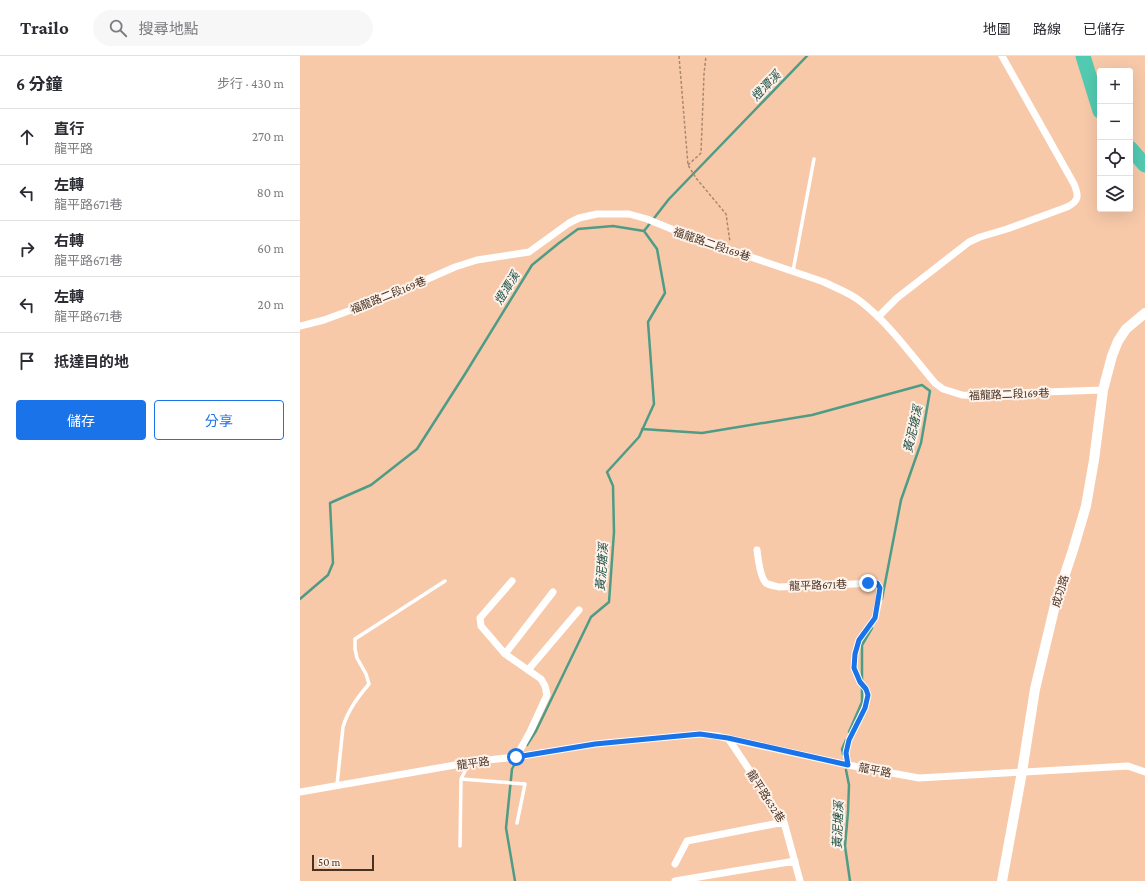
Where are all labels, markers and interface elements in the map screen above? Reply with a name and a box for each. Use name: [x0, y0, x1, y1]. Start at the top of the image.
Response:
search box: [93, 10, 373, 46]
text: Trailo: [20, 17, 69, 38]
icon: search: [107, 17, 129, 39]
text: 搜尋地點: [139, 21, 199, 37]
text: 地圖: [983, 21, 1011, 37]
text: 路線: [1033, 21, 1061, 37]
text: 已儲存: [1083, 21, 1125, 37]
water label: 燈潭溪: [748, 67, 785, 104]
map controls: [1097, 68, 1133, 212]
button: +: [1097, 68, 1133, 104]
text: 6 分鐘: [16, 75, 63, 94]
text: 步行 · 430 m: [217, 76, 284, 91]
button: −: [1097, 104, 1133, 140]
text: 直行: [54, 121, 84, 137]
icon: ahead: [16, 126, 38, 148]
text: 270 m: [252, 129, 284, 144]
button: locate: [1097, 140, 1133, 176]
text: 龍平路: [54, 141, 93, 156]
button: layers: [1097, 176, 1133, 212]
text: 左轉: [54, 177, 84, 193]
icon: left: [16, 182, 38, 204]
text: 80 m: [257, 185, 284, 200]
text: 龍平路671巷: [54, 197, 122, 212]
street label: 福龍路二段169巷: [672, 225, 752, 263]
text: 右轉: [54, 233, 84, 249]
icon: right: [16, 238, 38, 260]
text: 60 m: [257, 241, 284, 256]
text: 龍平路671巷: [54, 253, 122, 268]
water label: 燈潭溪: [492, 267, 524, 307]
street label: 福龍路二段169巷: [348, 274, 428, 316]
text: 左轉: [54, 289, 84, 305]
icon: left: [16, 294, 38, 316]
text: 20 m: [258, 297, 284, 312]
text: 龍平路671巷: [54, 309, 122, 324]
icon: arrive: [16, 350, 38, 372]
text: 抵達目的地: [54, 354, 129, 370]
street label: 福龍路二段169巷: [969, 387, 1049, 401]
button: 儲存: [16, 400, 146, 440]
button: 分享: [154, 400, 284, 440]
water label: 黃泥塘溪: [901, 402, 926, 454]
water label: 黃泥塘溪: [593, 541, 611, 591]
street label: 成功路: [1049, 573, 1071, 609]
route end: [859, 574, 877, 592]
street label: 龍平路671巷: [789, 578, 847, 592]
route start: [507, 748, 525, 766]
street label: 龍平路: [456, 755, 490, 771]
street label: 龍平路: [858, 761, 892, 779]
street label: 龍平路632巷: [745, 768, 787, 824]
water label: 黃泥塘溪: [830, 799, 846, 849]
scale bar: [312, 853, 374, 872]
text: 50 m: [318, 856, 340, 868]

